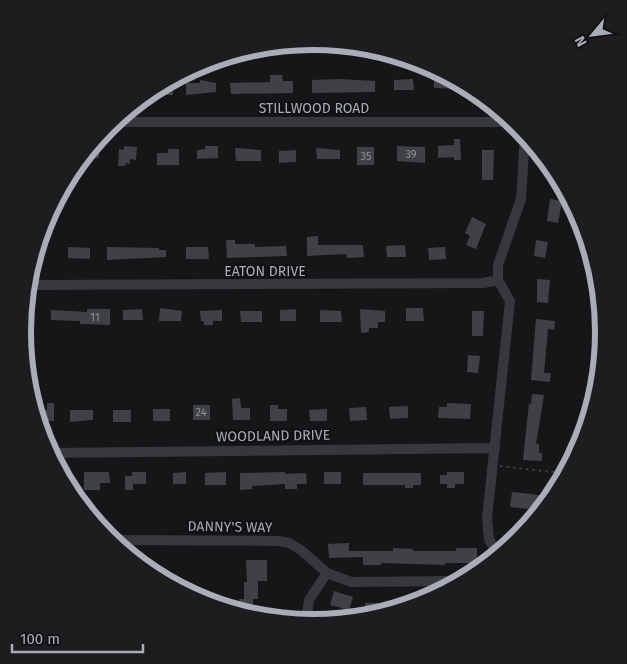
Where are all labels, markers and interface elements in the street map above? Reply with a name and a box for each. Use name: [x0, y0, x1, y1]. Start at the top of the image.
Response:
north arrow: [567, 10, 617, 60]
text: N: [571, 33, 591, 49]
street label: STILLWOOD ROAD: [259, 100, 369, 117]
house number: 39: [405, 148, 417, 161]
house number: 35: [361, 150, 372, 163]
street label: EATON DRIVE: [224, 263, 306, 280]
house number: 11: [90, 311, 100, 324]
house number: 24: [196, 406, 207, 419]
street label: WOODLAND DRIVE: [216, 427, 330, 445]
street label: DANNY'S WAY: [187, 518, 273, 536]
scale bar: [12, 622, 144, 654]
text: 100 m: [20, 630, 60, 648]

